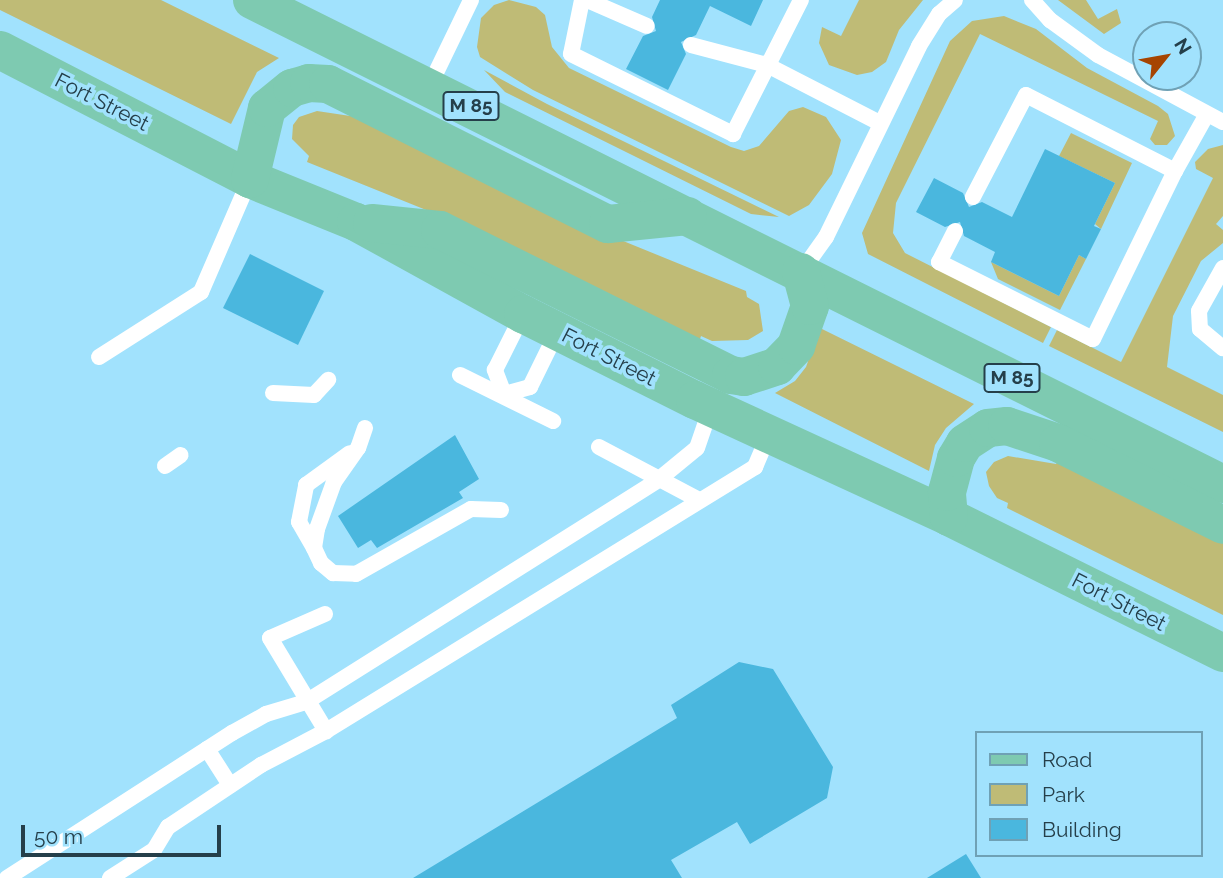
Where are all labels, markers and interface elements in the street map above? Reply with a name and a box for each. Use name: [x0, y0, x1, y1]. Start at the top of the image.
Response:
north arrow: [1132, 21, 1202, 91]
text: N: [1170, 34, 1196, 58]
street label: Fort Street: [51, 68, 153, 136]
road number: M 85: [441, 90, 501, 122]
street label: Fort Street: [558, 323, 660, 391]
road number: M 85: [982, 362, 1042, 394]
street label: Fort Street: [1068, 568, 1170, 636]
legend: [974, 731, 1202, 857]
text: Road: [1042, 747, 1092, 772]
text: Park: [1042, 782, 1085, 807]
scale bar: [24, 812, 224, 856]
text: Building: [1042, 817, 1122, 842]
text: 50 m: [34, 824, 83, 849]

